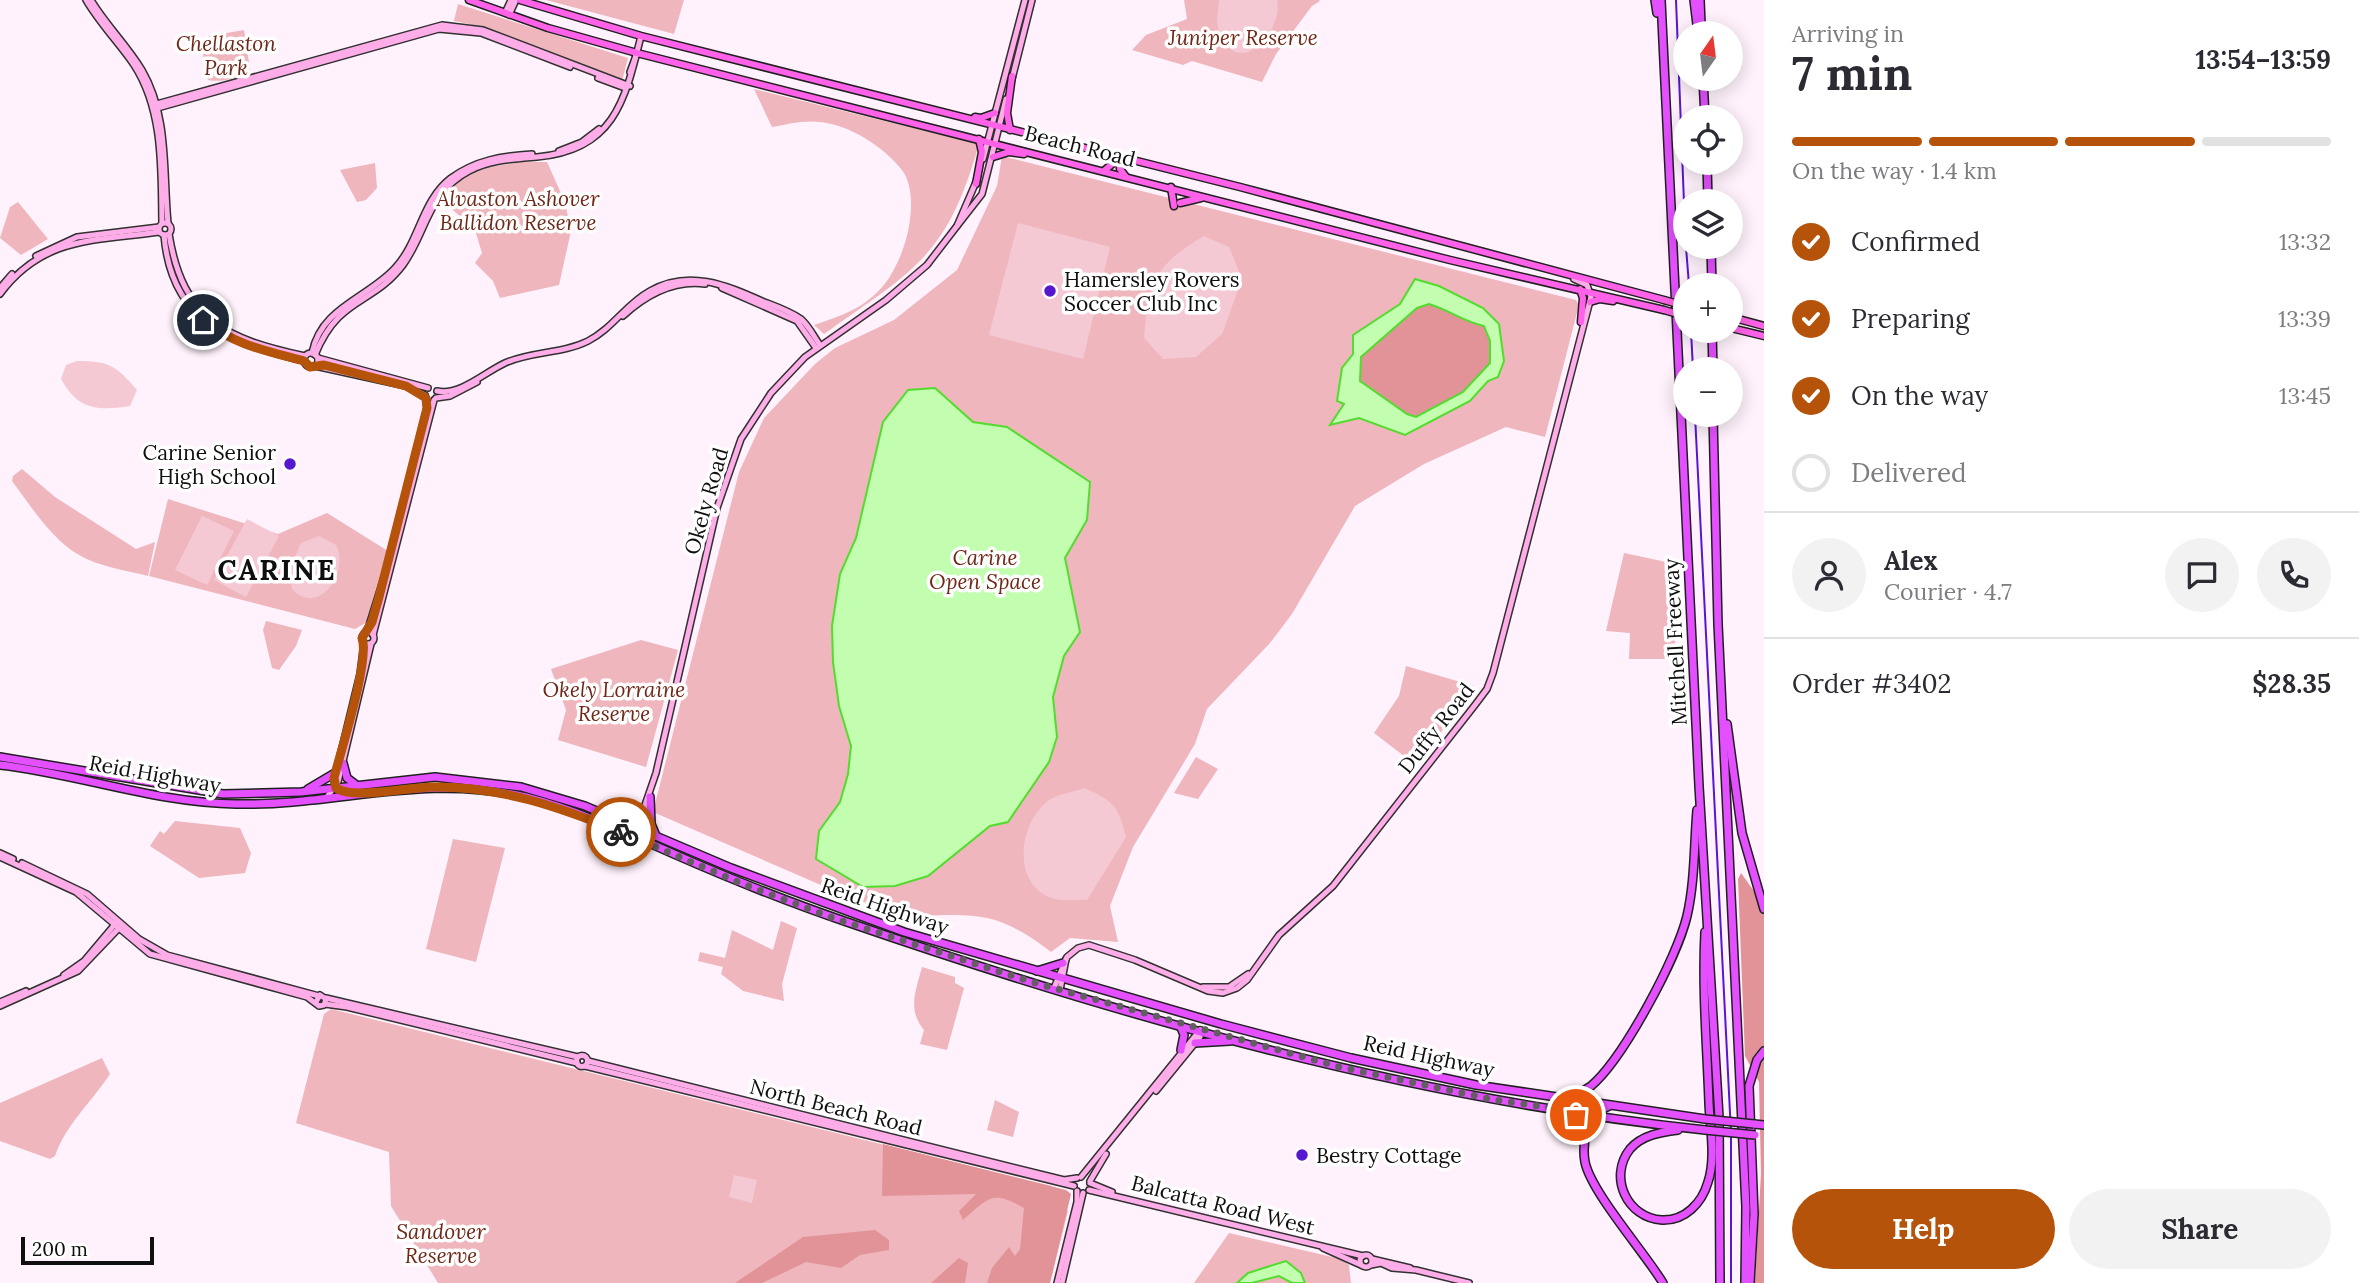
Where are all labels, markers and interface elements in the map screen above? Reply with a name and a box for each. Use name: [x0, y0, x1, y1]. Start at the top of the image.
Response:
text: Arriving in: [1792, 19, 1904, 48]
north arrow: [1673, 21, 1743, 91]
map controls: [1673, 21, 1743, 427]
park label: Juniper Reserve: [1167, 24, 1318, 51]
park label: Chellaston Park: [176, 30, 276, 81]
text: 13:54–13:59: [2196, 43, 2331, 76]
text: 7 min: [1792, 44, 1912, 103]
button: locate: [1673, 105, 1743, 175]
street label: Beach Road: [1022, 119, 1138, 173]
text: On the way · 1.4 km: [1792, 156, 1997, 185]
park label: Alvaston Ashover Ballidon Reserve: [435, 185, 600, 236]
button: layers: [1673, 189, 1743, 259]
icon: check: [1792, 223, 1830, 261]
text: Confirmed: [1851, 225, 1980, 258]
text: 13:32: [2279, 227, 2331, 256]
place label: Hamersley Rovers Soccer Club Inc: [1064, 266, 1240, 317]
button: +: [1673, 273, 1743, 343]
marker: Hamersley Rovers Soccer Club Inc: [1042, 283, 1058, 299]
pin: [173, 290, 233, 350]
icon: check: [1792, 300, 1830, 338]
icon: home: [184, 301, 222, 339]
text: Preparing: [1851, 302, 1970, 335]
text: 13:39: [2278, 304, 2331, 333]
button: −: [1673, 357, 1743, 427]
icon: check: [1792, 377, 1830, 415]
text: On the way: [1851, 379, 1988, 412]
text: 13:45: [2279, 381, 2331, 410]
place label: Carine Senior High School: [143, 439, 276, 490]
street label: Okely Road: [678, 444, 734, 558]
marker: Carine Senior High School: [282, 456, 298, 472]
text: Delivered: [1851, 456, 1967, 489]
button: person: [1792, 538, 1866, 612]
button: chat: [2165, 538, 2239, 612]
button: phone: [2257, 538, 2331, 612]
park label: Carine Open Space: [929, 544, 1041, 595]
text: Alex: [1884, 544, 1938, 577]
district label: CARINE: [218, 552, 336, 588]
street label: Mitchell Freeway: [1657, 558, 1693, 726]
text: Courier · 4.7: [1884, 577, 2012, 606]
text: Order #3402: [1792, 667, 1952, 700]
text: $28.35: [2252, 667, 2331, 700]
park label: Okely Lorraine Reserve: [543, 676, 685, 727]
street label: Duffy Road: [1392, 677, 1480, 779]
street label: Reid Highway: [87, 749, 223, 799]
courier: [586, 797, 656, 867]
icon: bike: [602, 813, 640, 851]
street label: Reid Highway: [818, 872, 952, 940]
street label: Reid Highway: [1361, 1029, 1497, 1083]
street label: North Beach Road: [747, 1073, 925, 1141]
pin: [1546, 1085, 1606, 1145]
icon: bag: [1557, 1096, 1595, 1134]
place label: Bestry Cottage: [1316, 1142, 1462, 1169]
marker: Bestry Cottage: [1294, 1147, 1310, 1163]
street label: Balcatta Road West: [1129, 1169, 1318, 1241]
button: Help: [1792, 1189, 2055, 1269]
button: Share: [2069, 1189, 2331, 1269]
park label: Sandover Reserve: [396, 1218, 486, 1269]
scale bar: [21, 1234, 154, 1266]
text: 200 m: [32, 1237, 88, 1261]

